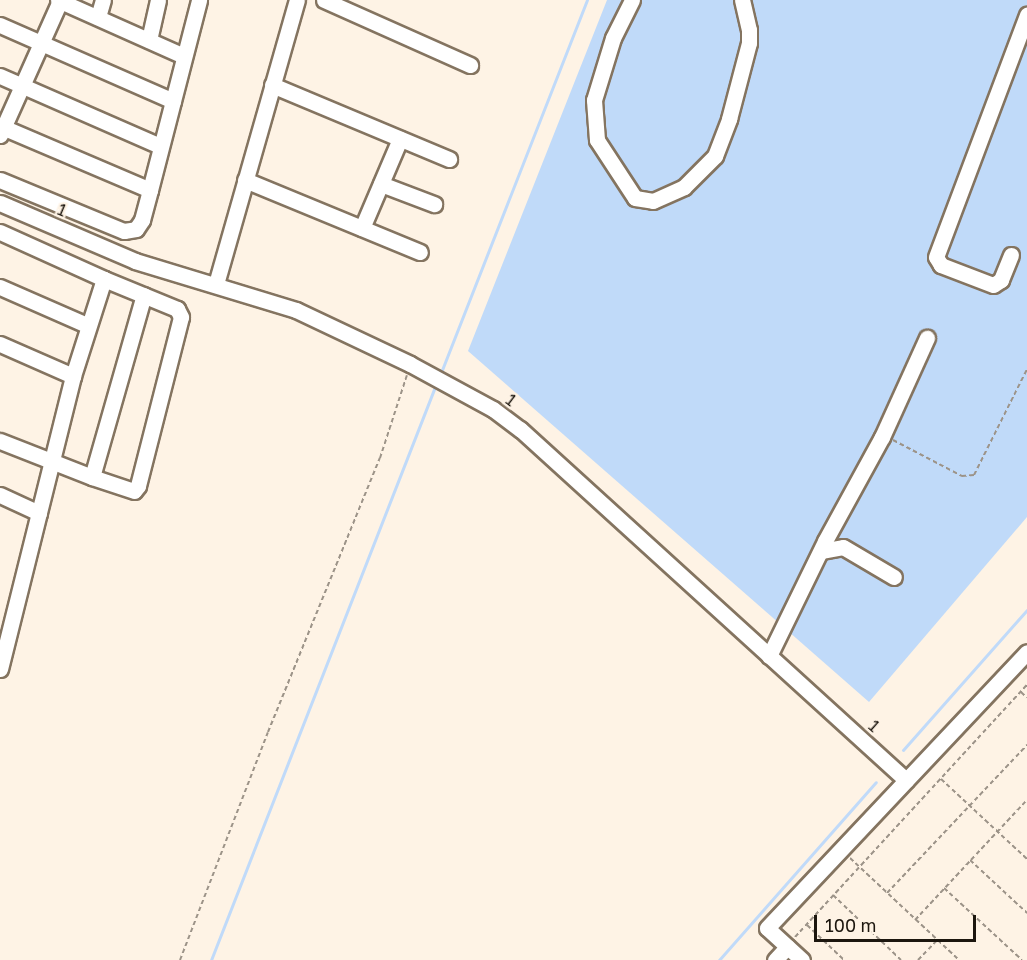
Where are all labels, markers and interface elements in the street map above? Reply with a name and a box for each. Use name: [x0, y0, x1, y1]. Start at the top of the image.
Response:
street label: 1: [55, 200, 69, 220]
street label: 1: [502, 390, 520, 410]
street label: 1: [865, 716, 883, 736]
scale bar: [817, 903, 979, 941]
text: 100 m: [825, 914, 876, 936]

